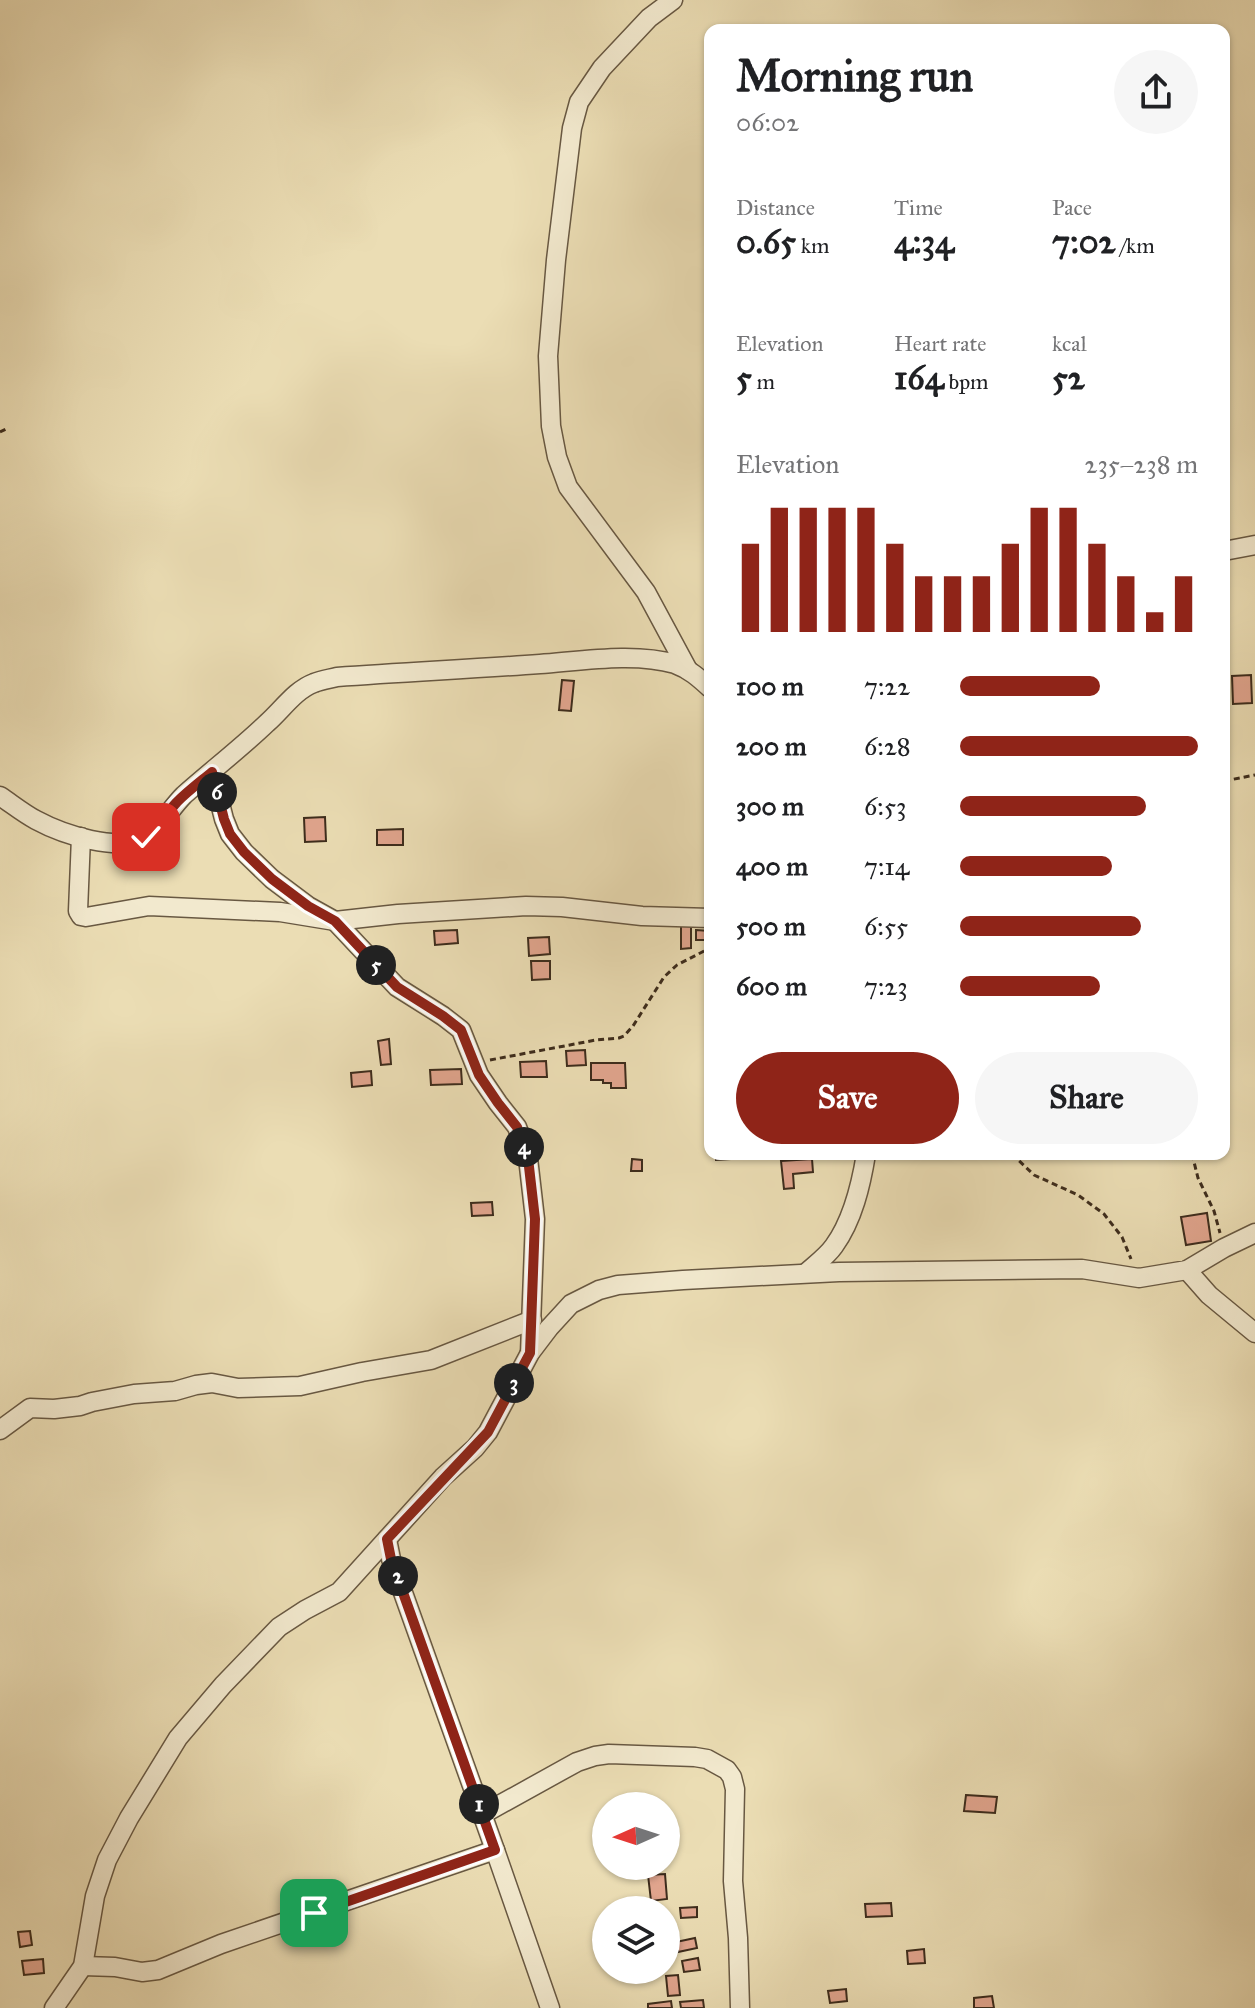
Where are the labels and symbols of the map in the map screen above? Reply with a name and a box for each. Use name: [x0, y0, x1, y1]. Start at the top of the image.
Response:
pin: 6: [197, 772, 237, 812]
pin: [112, 803, 180, 871]
pin: 5: [356, 945, 396, 985]
pin: 4: [504, 1127, 544, 1167]
pin: 3: [494, 1363, 534, 1403]
pin: 2: [378, 1556, 418, 1596]
pin: 1: [459, 1784, 499, 1824]
north arrow: [592, 1792, 680, 1880]
pin: [280, 1879, 348, 1947]

